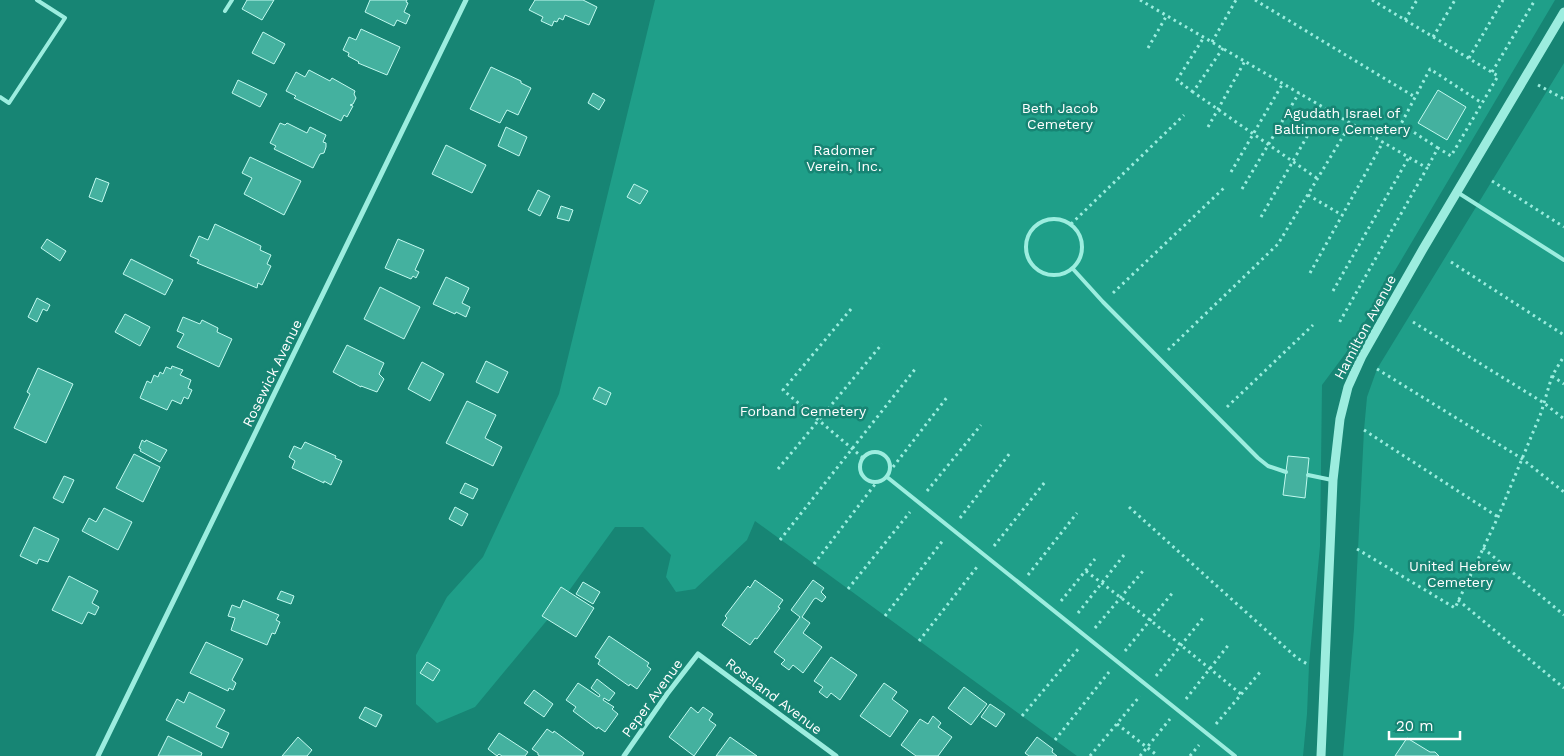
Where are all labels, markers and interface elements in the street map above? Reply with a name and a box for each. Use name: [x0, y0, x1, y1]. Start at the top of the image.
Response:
park label: Beth Jacob Cemetery: [1022, 100, 1098, 132]
park label: Agudath Israel of Baltimore Cemetery: [1274, 105, 1411, 137]
park label: Radomer Verein, Inc.: [806, 142, 882, 174]
street label: Hamilton Avenue: [1331, 272, 1399, 382]
street label: Rosewick Avenue: [239, 317, 305, 429]
park label: Forband Cemetery: [740, 403, 867, 419]
park label: United Hebrew Cemetery: [1409, 558, 1511, 590]
street label: Roseland Avenue: [723, 655, 825, 737]
street label: Peper Avenue: [618, 656, 686, 740]
scale bar: [1389, 708, 1460, 740]
text: 20 m: [1396, 717, 1434, 735]

